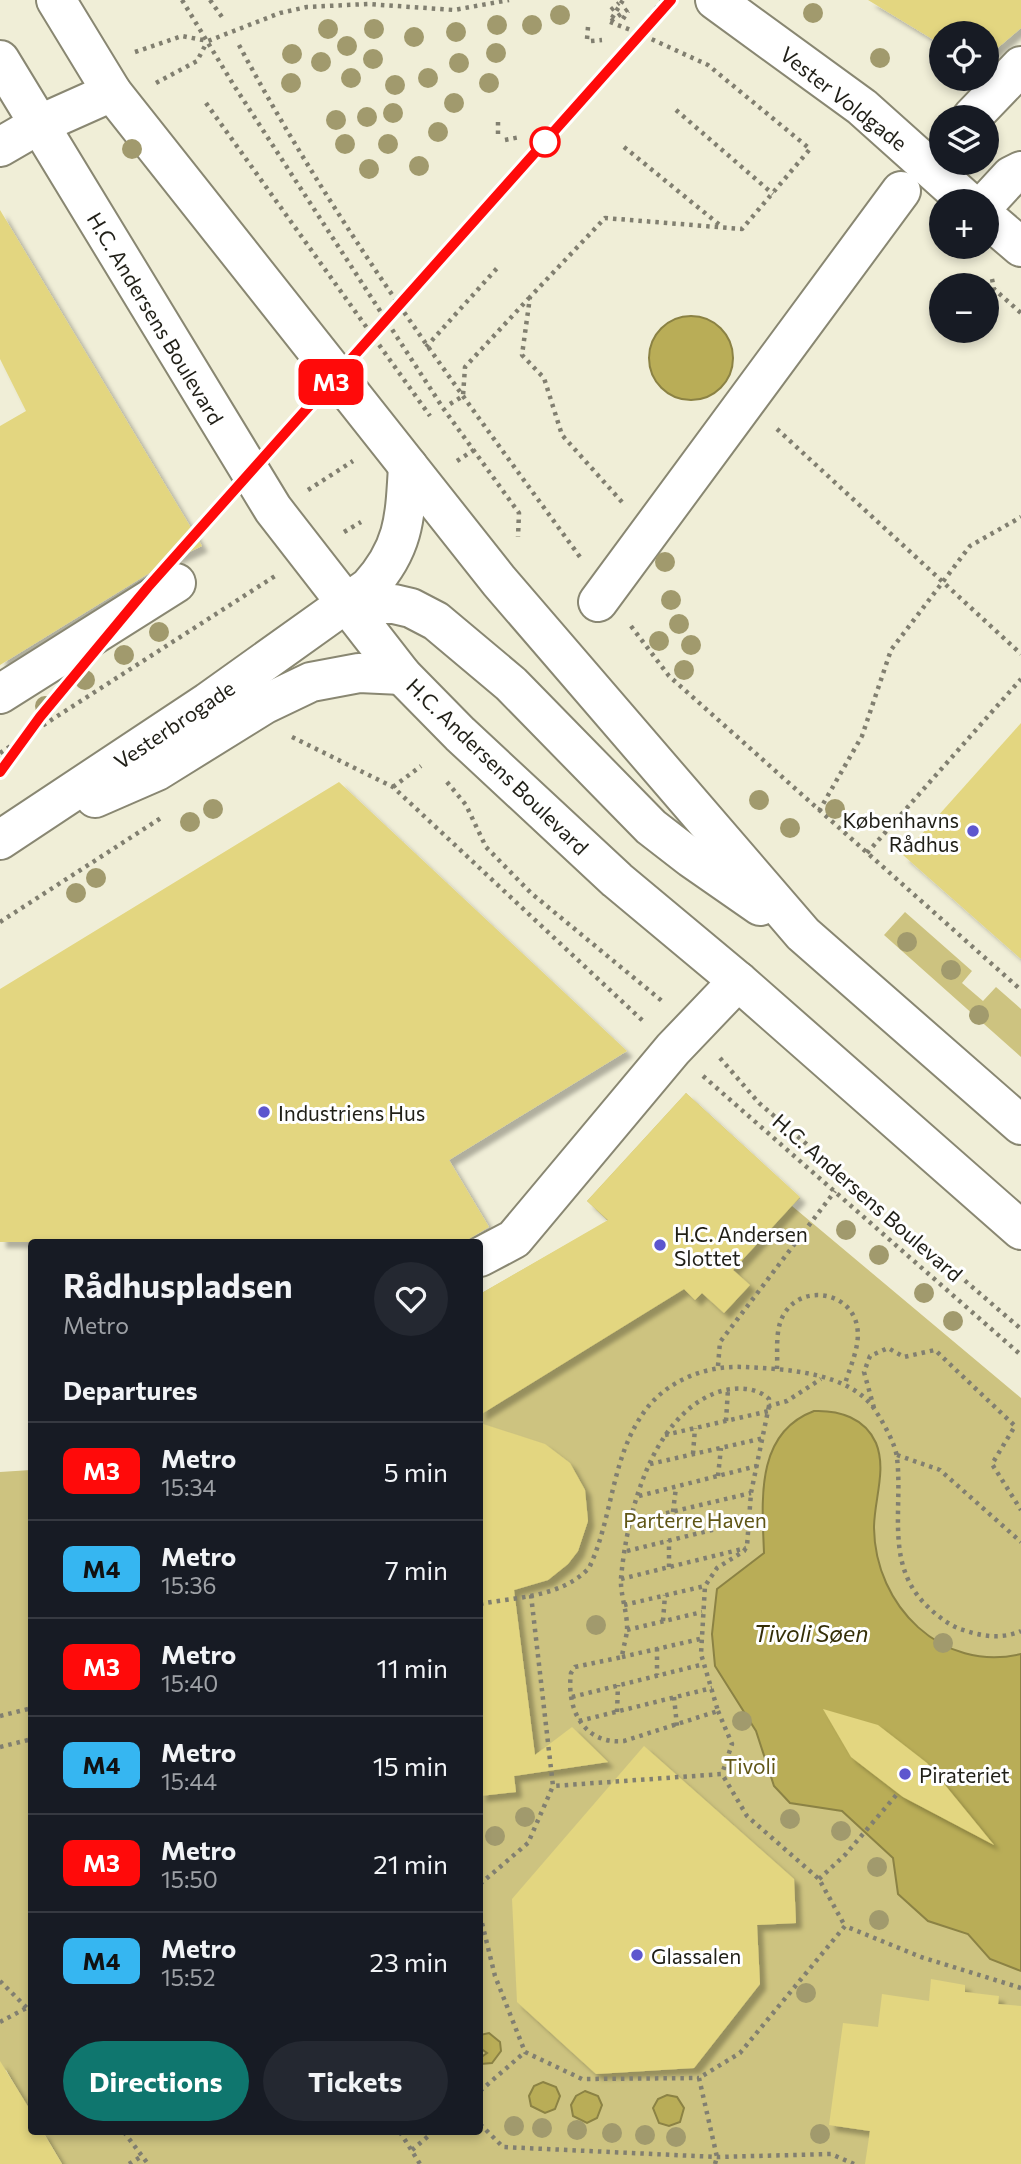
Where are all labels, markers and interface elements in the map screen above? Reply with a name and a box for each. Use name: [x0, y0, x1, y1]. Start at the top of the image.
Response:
map controls: [929, 21, 999, 343]
button: locate: [929, 21, 999, 91]
street label: Vester Voldgade: [776, 41, 912, 155]
button: layers: [929, 105, 999, 175]
unlabelled marker: [530, 127, 560, 157]
button: +: [929, 189, 999, 259]
street label: H.C. Andersens Boulevard: [83, 207, 229, 429]
button: −: [929, 273, 999, 343]
line badge: M3: [300, 359, 362, 405]
text: M3: [312, 367, 350, 396]
street label: H.C. Andersens Boulevard: [402, 673, 594, 859]
street label: Vesterbrogade: [109, 675, 239, 773]
place label: Københavns Rådhus: [842, 807, 959, 856]
marker: Københavns Rådhus: [965, 823, 981, 839]
place label: Industriens Hus: [278, 1100, 425, 1125]
marker: Industriens Hus: [256, 1104, 272, 1120]
street label: H.C. Andersens Boulevard: [768, 1108, 968, 1286]
place label: H.C. Andersen Slottet: [674, 1221, 808, 1270]
marker: H.C. Andersen Slottet: [652, 1237, 668, 1253]
button: heart: [374, 1262, 448, 1336]
text: Rådhuspladsen: [63, 1264, 293, 1305]
text: Metro: [63, 1311, 129, 1339]
text: Departures: [63, 1374, 198, 1405]
text: Metro: [161, 1442, 236, 1473]
text: M3: [83, 1456, 120, 1485]
text: 5 min: [384, 1456, 448, 1487]
text: 15:34: [161, 1473, 216, 1501]
park label: Parterre Haven: [623, 1507, 767, 1532]
text: Metro: [161, 1540, 236, 1571]
text: M4: [83, 1554, 120, 1583]
text: 7 min: [385, 1554, 448, 1585]
text: 15:36: [161, 1571, 217, 1599]
water label: Tivoli Søen: [754, 1619, 868, 1647]
text: Metro: [161, 1638, 236, 1669]
text: M3: [83, 1652, 120, 1681]
text: 11 min: [377, 1652, 448, 1683]
text: 15:40: [161, 1669, 218, 1697]
text: Metro: [161, 1736, 236, 1767]
text: M4: [83, 1750, 120, 1779]
text: 15 min: [373, 1750, 448, 1781]
park label: Tivoli: [724, 1753, 776, 1778]
place label: Pirateriet: [919, 1762, 1010, 1787]
marker: Pirateriet: [897, 1766, 913, 1782]
text: 15:44: [161, 1767, 217, 1795]
text: Metro: [161, 1834, 236, 1865]
text: M3: [83, 1848, 120, 1877]
text: 21 min: [373, 1848, 448, 1879]
text: 15:50: [161, 1865, 218, 1893]
text: Metro: [161, 1932, 236, 1963]
place label: Glassalen: [651, 1943, 741, 1968]
text: M4: [83, 1946, 120, 1975]
text: 23 min: [370, 1946, 448, 1977]
marker: Glassalen: [629, 1947, 645, 1963]
text: 15:52: [161, 1963, 215, 1991]
button: Directions: [63, 2041, 249, 2121]
button: Tickets: [263, 2041, 448, 2121]

